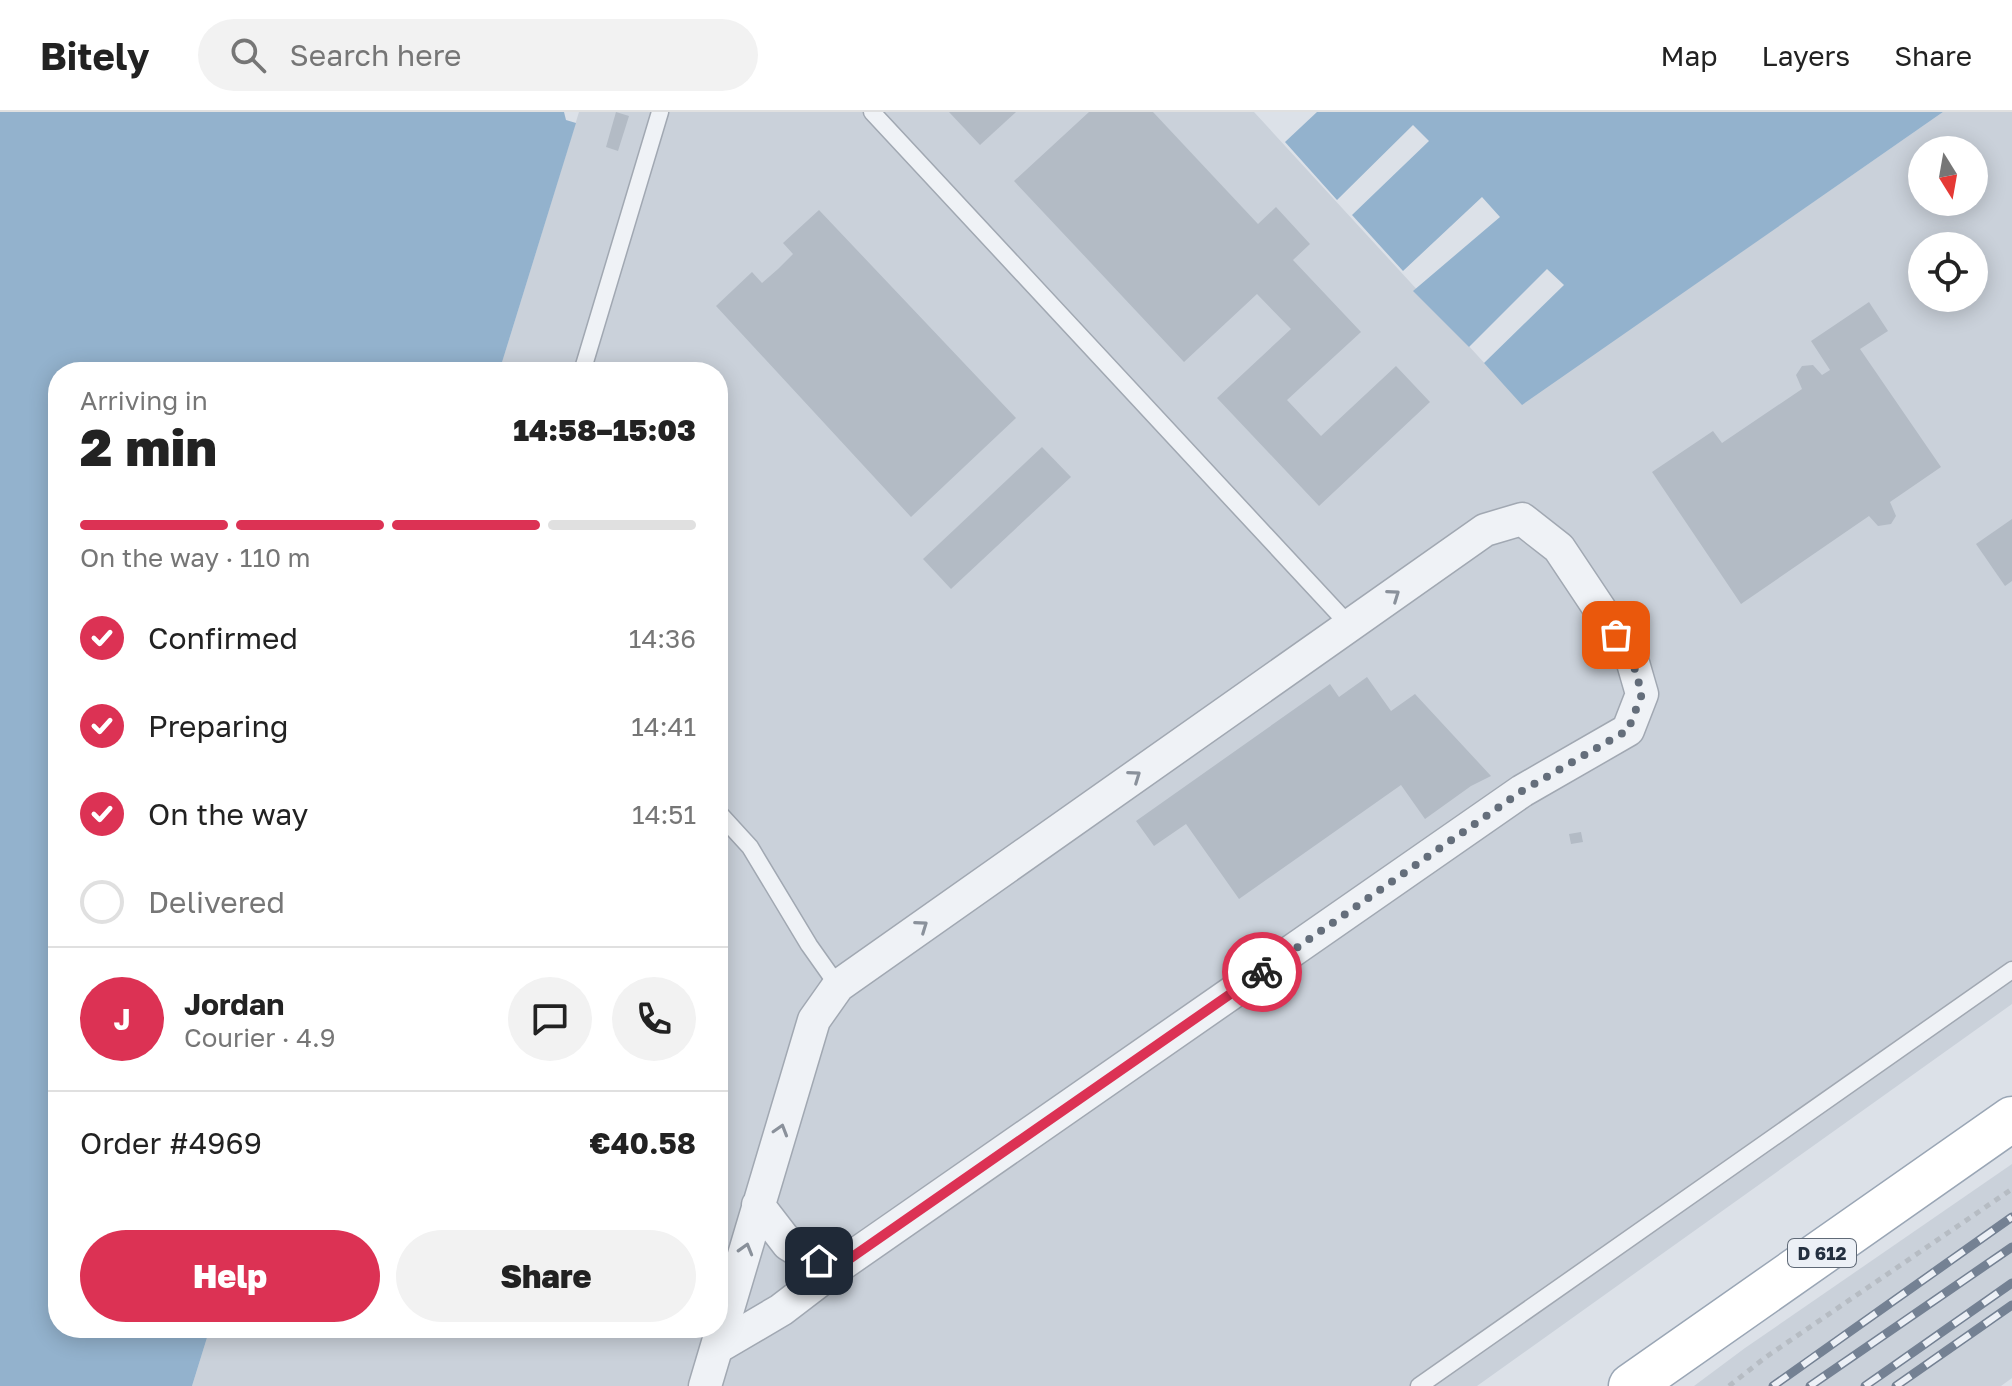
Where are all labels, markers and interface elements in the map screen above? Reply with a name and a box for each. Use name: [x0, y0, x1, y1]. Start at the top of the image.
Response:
search box: [198, 19, 758, 91]
text: Bitely: [40, 33, 150, 78]
icon: search: [226, 33, 270, 77]
text: Search here: [290, 37, 462, 73]
text: Map: [1660, 39, 1718, 72]
text: Layers: [1762, 39, 1850, 72]
text: Share: [1894, 39, 1972, 72]
north arrow: [1908, 136, 1988, 216]
map controls: [1908, 136, 1988, 312]
button: locate: [1908, 232, 1988, 312]
text: Arriving in: [80, 385, 208, 416]
text: 14:58–15:03: [513, 412, 696, 448]
text: 2 min: [80, 415, 217, 477]
text: On the way · 110 m: [80, 542, 311, 573]
one-way arrow: [1385, 590, 1399, 605]
pin: [1582, 601, 1650, 669]
icon: bag: [1594, 613, 1638, 657]
icon: check: [80, 616, 124, 660]
text: Confirmed: [148, 620, 298, 656]
text: 14:36: [629, 623, 696, 654]
icon: check: [80, 704, 124, 748]
text: Preparing: [148, 708, 289, 744]
text: 14:41: [631, 711, 696, 742]
one-way arrow: [1126, 771, 1140, 786]
icon: check: [80, 792, 124, 836]
text: On the way: [148, 796, 308, 832]
text: 14:51: [632, 799, 696, 830]
text: Delivered: [148, 884, 285, 920]
one-way arrow: [914, 921, 928, 936]
courier: [1222, 932, 1302, 1012]
icon: bike: [1240, 950, 1284, 994]
button: chat: [508, 977, 592, 1061]
button: phone: [612, 977, 696, 1061]
text: Jordan: [184, 986, 284, 1022]
text: J: [113, 1001, 131, 1037]
text: Courier · 4.9: [184, 1022, 336, 1053]
one-way arrow: [772, 1124, 788, 1138]
text: Order #4969: [80, 1125, 262, 1161]
text: €40.58: [590, 1125, 696, 1161]
pin: [785, 1227, 853, 1295]
button: Help: [80, 1230, 380, 1322]
button: Share: [396, 1230, 696, 1322]
icon: home: [797, 1239, 841, 1283]
road number: D 612: [1788, 1239, 1856, 1267]
one-way arrow: [737, 1242, 753, 1256]

